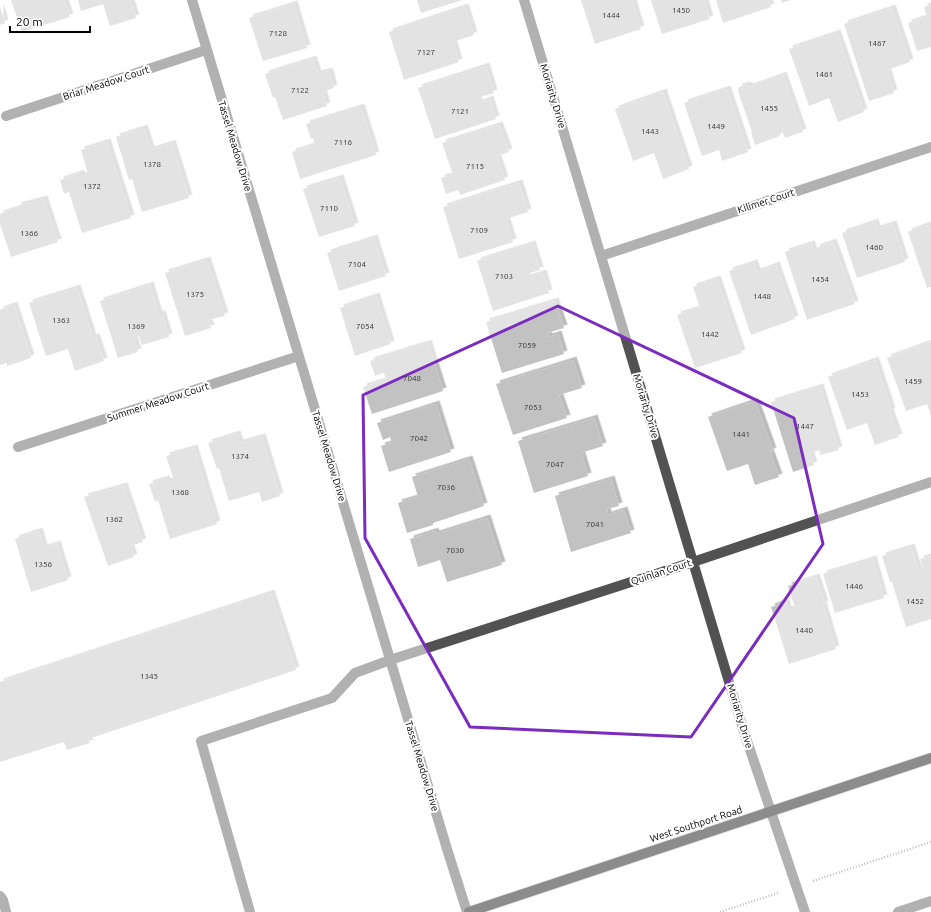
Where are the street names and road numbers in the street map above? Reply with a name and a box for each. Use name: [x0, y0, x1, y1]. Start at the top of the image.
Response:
street label: Moriarity Drive: [538, 62, 568, 130]
street label: Briar Meadow Court: [61, 64, 151, 102]
street label: Tassel Meadow Drive: [216, 99, 254, 193]
street label: Kilimer Court: [736, 187, 796, 215]
street label: Moriarity Drive: [631, 372, 661, 440]
street label: Summer Meadow Court: [106, 380, 210, 424]
street label: Tassel Meadow Drive: [310, 409, 348, 503]
street label: Quinlan Court: [629, 557, 693, 587]
street label: Moriarity Drive: [725, 682, 755, 750]
street label: Tassel Meadow Drive: [403, 719, 441, 813]
street label: West Southport Road: [648, 804, 744, 844]

